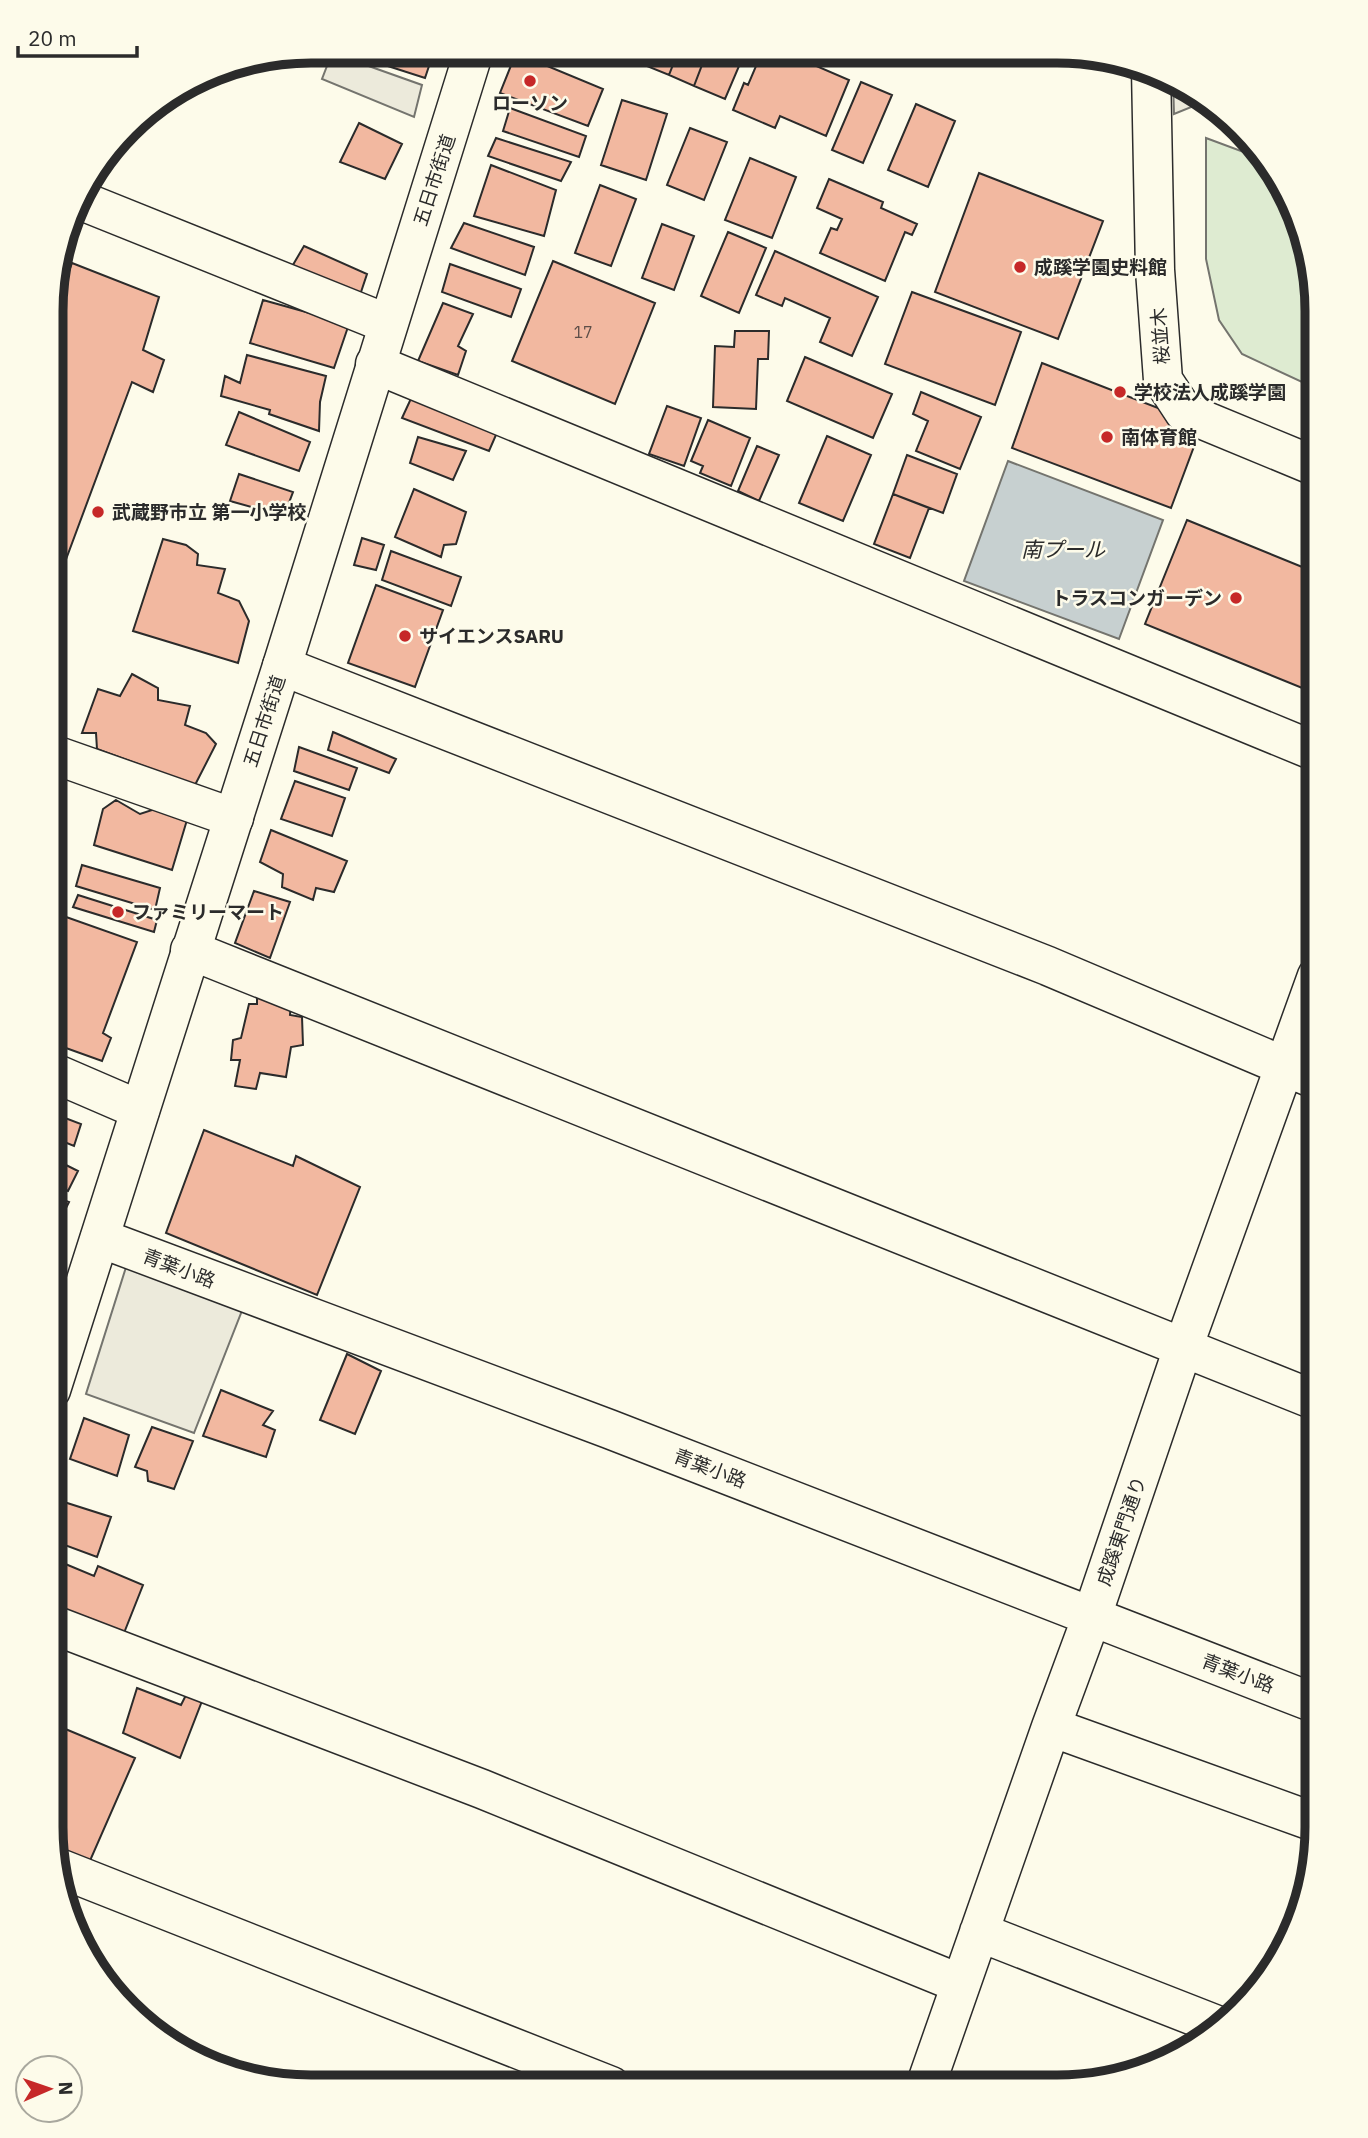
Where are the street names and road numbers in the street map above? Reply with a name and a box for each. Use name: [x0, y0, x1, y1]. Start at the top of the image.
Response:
street label: 五日市街道: [408, 131, 460, 229]
street label: 桜並木: [1146, 307, 1174, 365]
street label: 五日市街道: [238, 672, 290, 770]
street label: 青葉小路: [139, 1243, 219, 1293]
street label: 青葉小路: [670, 1443, 750, 1493]
street label: 成蹊東門通り: [1091, 1473, 1151, 1589]
street label: 青葉小路: [1198, 1648, 1278, 1698]

